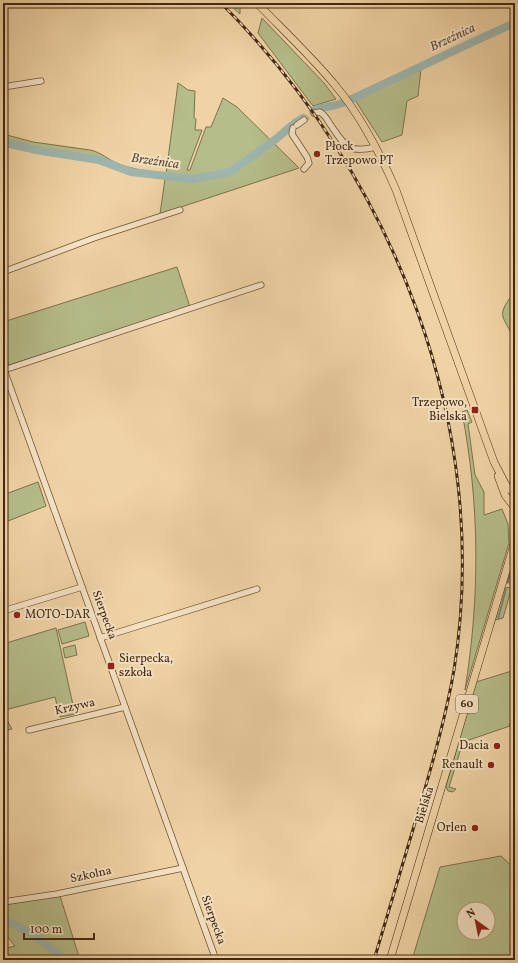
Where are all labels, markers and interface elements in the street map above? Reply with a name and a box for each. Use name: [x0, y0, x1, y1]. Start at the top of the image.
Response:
water label: Brzeźnica: [427, 20, 479, 56]
place label: Płock Trzepowo PT: [325, 139, 393, 169]
marker: Płock Trzepowo PT: [312, 149, 322, 159]
water label: Brzeźnica: [130, 150, 180, 174]
place label: Trzepowo, Bielska: [412, 395, 467, 425]
marker: Trzepowo, Bielska: [470, 405, 480, 415]
street label: Sierpecka: [88, 588, 120, 642]
place label: MOTO-DAR: [25, 607, 90, 623]
marker: MOTO-DAR: [12, 610, 22, 620]
place label: Sierpecka, szkoła: [119, 651, 173, 681]
marker: Sierpecka, szkoła: [106, 661, 116, 671]
street label: Krzywa: [53, 695, 97, 719]
road number: 60: [456, 695, 478, 713]
place label: Dacia: [459, 738, 489, 754]
marker: Dacia: [492, 741, 502, 751]
place label: Renault: [442, 757, 483, 773]
marker: Renault: [486, 760, 496, 770]
street label: Bielska: [412, 784, 438, 826]
place label: Orlen: [437, 820, 467, 836]
marker: Orlen: [470, 823, 480, 833]
street label: Szkolna: [69, 863, 113, 887]
street label: Sierpecka: [197, 893, 229, 947]
north arrow: [456, 901, 496, 941]
text: N: [464, 905, 479, 922]
scale bar: [24, 915, 94, 941]
text: 100 m: [30, 922, 63, 938]

